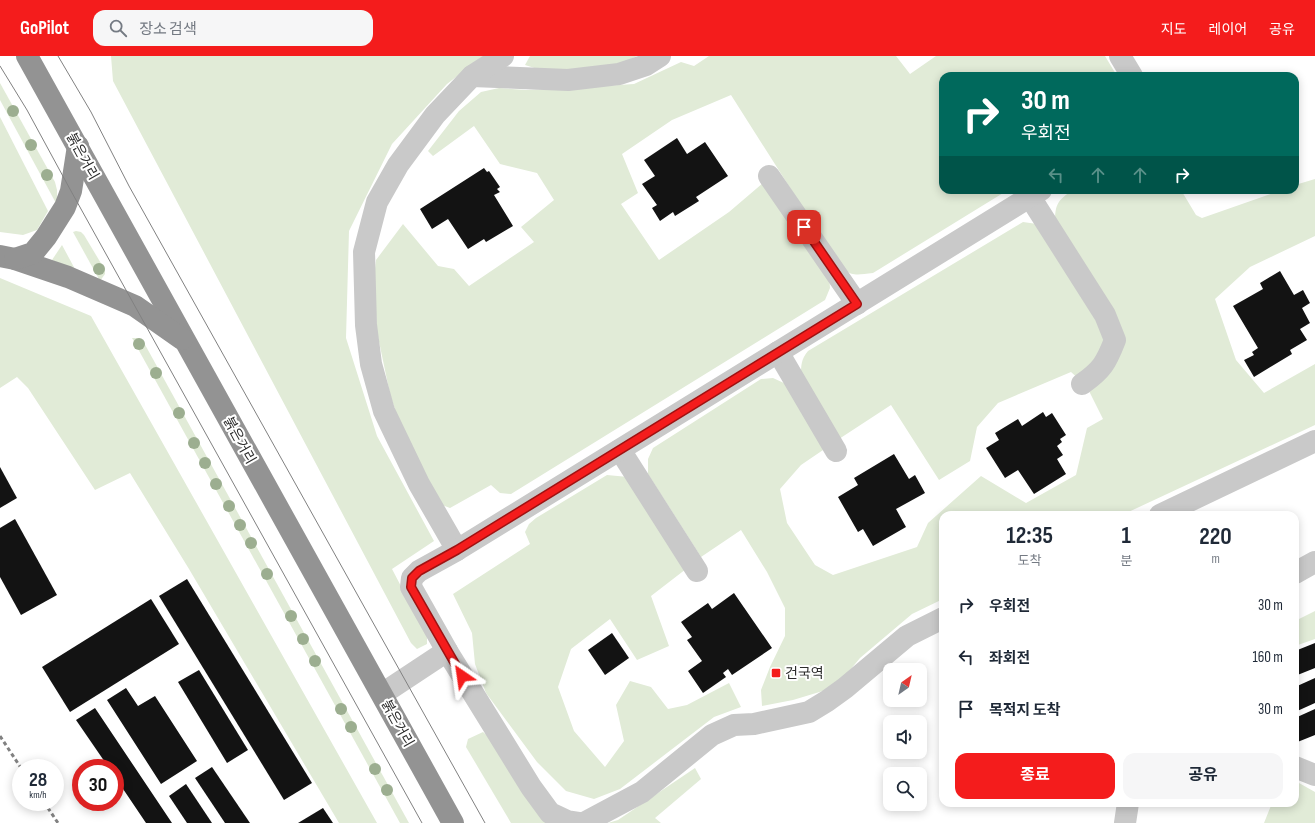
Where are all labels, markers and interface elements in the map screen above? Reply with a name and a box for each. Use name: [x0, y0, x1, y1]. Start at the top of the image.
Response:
search box: [93, 10, 373, 46]
text: GoPilot: [20, 17, 69, 40]
icon: search: [107, 17, 129, 39]
text: 장소 검색: [139, 20, 197, 39]
text: 지도: [1161, 21, 1187, 38]
text: 레이어: [1209, 21, 1247, 38]
text: 공유: [1269, 21, 1295, 38]
text: 30 m: [1021, 84, 1070, 117]
icon: right: [955, 88, 1007, 140]
text: 우회전: [1021, 123, 1071, 144]
street label: 붉은거리: [63, 130, 102, 183]
icon: left: [1045, 164, 1067, 186]
icon: ahead: [1087, 164, 1109, 186]
icon: ahead: [1129, 164, 1151, 186]
icon: right: [1171, 164, 1193, 186]
pin: [787, 210, 821, 244]
icon: arrive: [793, 216, 815, 238]
street label: 붉은거리: [220, 414, 259, 467]
text: 12:35: [1006, 521, 1053, 550]
text: 1: [1121, 521, 1131, 550]
text: 220: [1199, 522, 1232, 551]
text: m: [1211, 551, 1220, 567]
text: 도착: [1018, 553, 1042, 569]
text: 분: [1120, 553, 1132, 569]
icon: right: [955, 594, 977, 616]
text: 30 m: [1258, 596, 1283, 615]
text: 우회전: [989, 597, 1030, 616]
icon: left: [955, 646, 977, 668]
text: 160 m: [1252, 648, 1283, 667]
text: 좌회전: [989, 649, 1030, 668]
position arrow: [441, 655, 483, 697]
north arrow: [883, 663, 927, 707]
map controls: [883, 663, 927, 811]
place label: 건국역: [785, 665, 824, 682]
marker: 건국역: [770, 667, 782, 679]
street label: 붉은거리: [378, 697, 417, 750]
icon: arrive: [955, 698, 977, 720]
text: 30 m: [1258, 700, 1283, 719]
text: 목적지 도착: [989, 701, 1060, 720]
button: sound: [883, 715, 927, 759]
button: 종료: [955, 753, 1115, 799]
button: 공유: [1123, 753, 1283, 799]
speed limit sign: 30: [72, 759, 124, 811]
button: search: [883, 767, 927, 811]
text: 28: [29, 768, 47, 792]
text: km/h: [29, 789, 47, 801]

